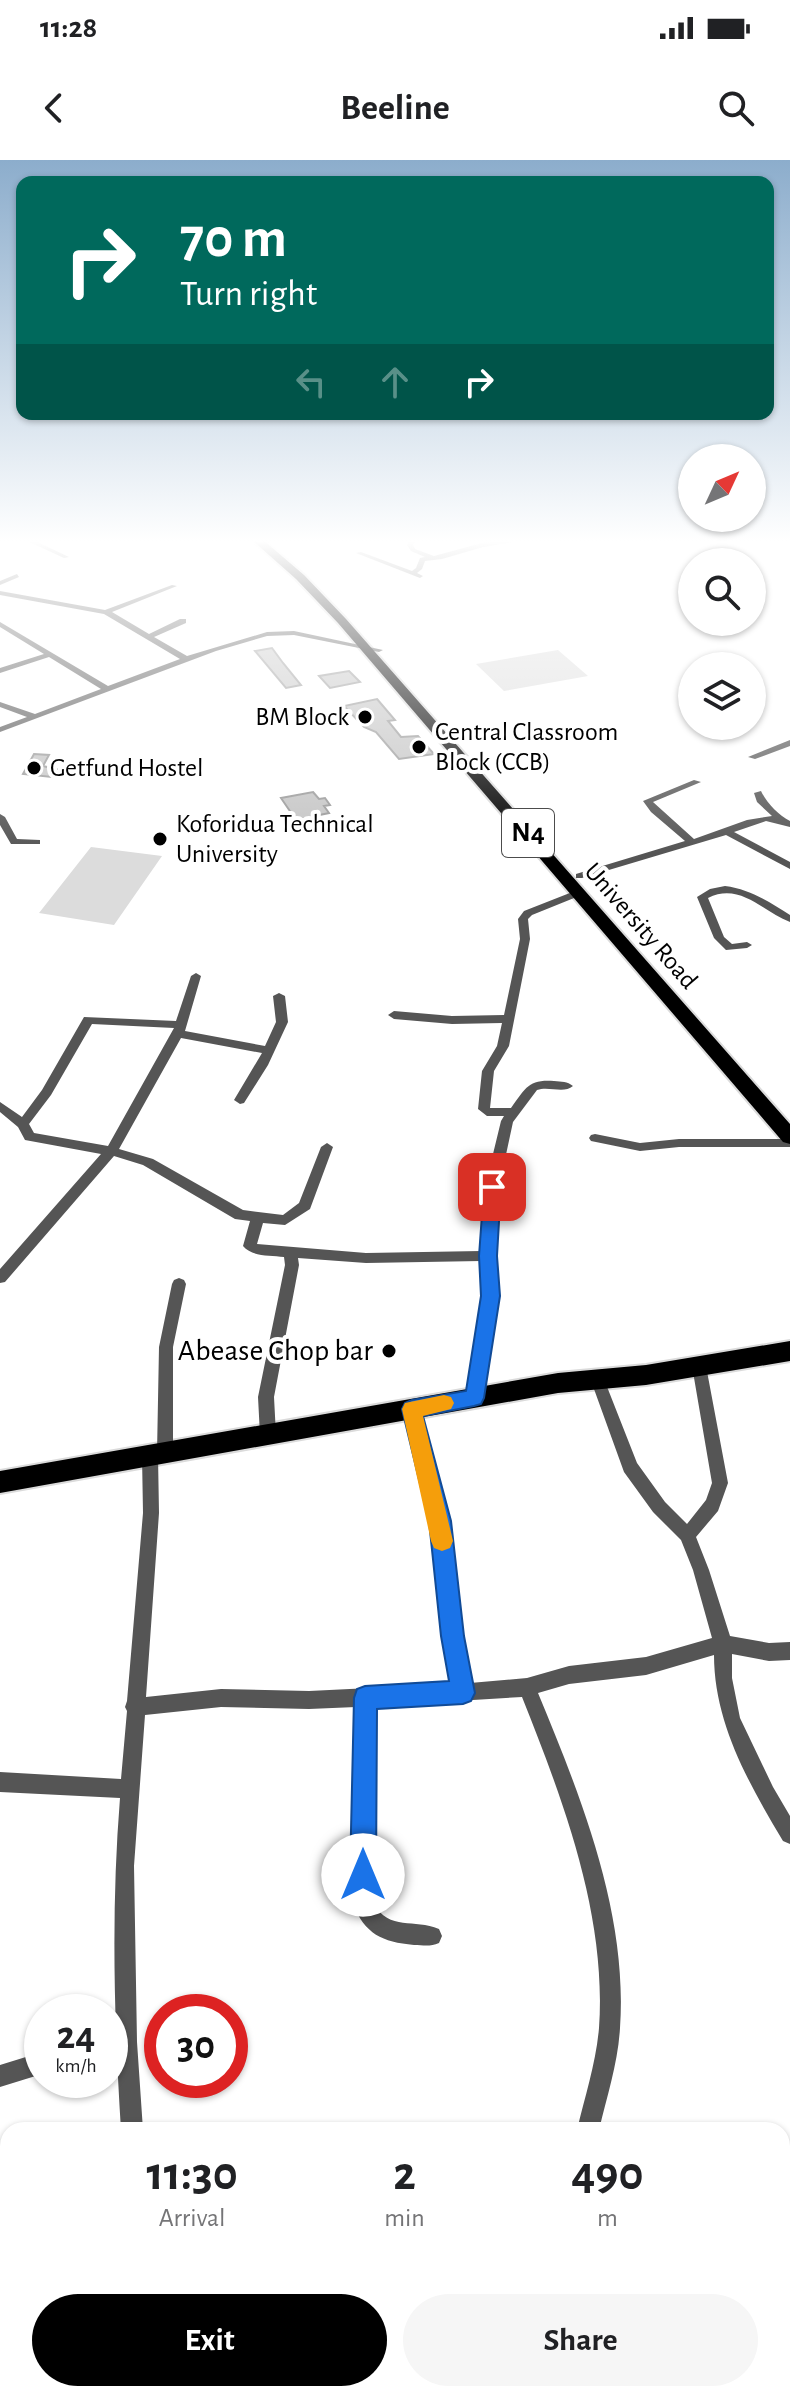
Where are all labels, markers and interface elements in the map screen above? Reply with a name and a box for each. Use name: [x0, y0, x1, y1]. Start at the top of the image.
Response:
text: 11:28: [40, 13, 97, 43]
icon: back: [32, 86, 76, 130]
icon: search: [714, 86, 758, 130]
text: Beeline: [340, 90, 450, 126]
icon: right: [48, 208, 152, 312]
text: 70 m: [180, 211, 287, 267]
text: Turn right: [180, 276, 317, 312]
icon: left: [289, 360, 333, 404]
icon: ahead: [373, 360, 417, 404]
icon: right: [457, 360, 501, 404]
north arrow: [678, 444, 766, 532]
map controls: [678, 444, 766, 740]
button: search: [678, 548, 766, 636]
button: layers: [678, 652, 766, 740]
place label: BM Block: [255, 704, 349, 730]
marker: BM Block: [356, 708, 374, 726]
place label: Central Classroom Block (CCB): [435, 719, 618, 775]
marker: Central Classroom Block (CCB): [410, 738, 428, 756]
place label: Getfund Hostel: [50, 755, 203, 781]
marker: Getfund Hostel: [25, 759, 43, 777]
road number: N4: [502, 809, 554, 857]
place label: Koforidua Technical University: [176, 811, 374, 867]
marker: Koforidua Technical University: [151, 830, 169, 848]
street label: University Road: [579, 858, 703, 994]
pin: [458, 1153, 526, 1221]
icon: arrive: [470, 1165, 514, 1209]
place label: Abease Chop bar: [178, 1336, 373, 1366]
marker: Abease Chop bar: [380, 1342, 398, 1360]
position arrow: [321, 1833, 405, 1917]
speed limit sign: 30: [144, 1994, 248, 2098]
text: 24: [57, 2016, 95, 2056]
text: km/h: [55, 2056, 97, 2076]
text: 11:30: [146, 2151, 238, 2199]
text: 2: [393, 2151, 416, 2199]
text: 490: [571, 2151, 644, 2199]
text: Arrival: [159, 2205, 226, 2231]
text: min: [384, 2205, 425, 2231]
text: m: [597, 2205, 618, 2231]
button: Exit: [32, 2294, 387, 2386]
button: Share: [403, 2294, 758, 2386]

